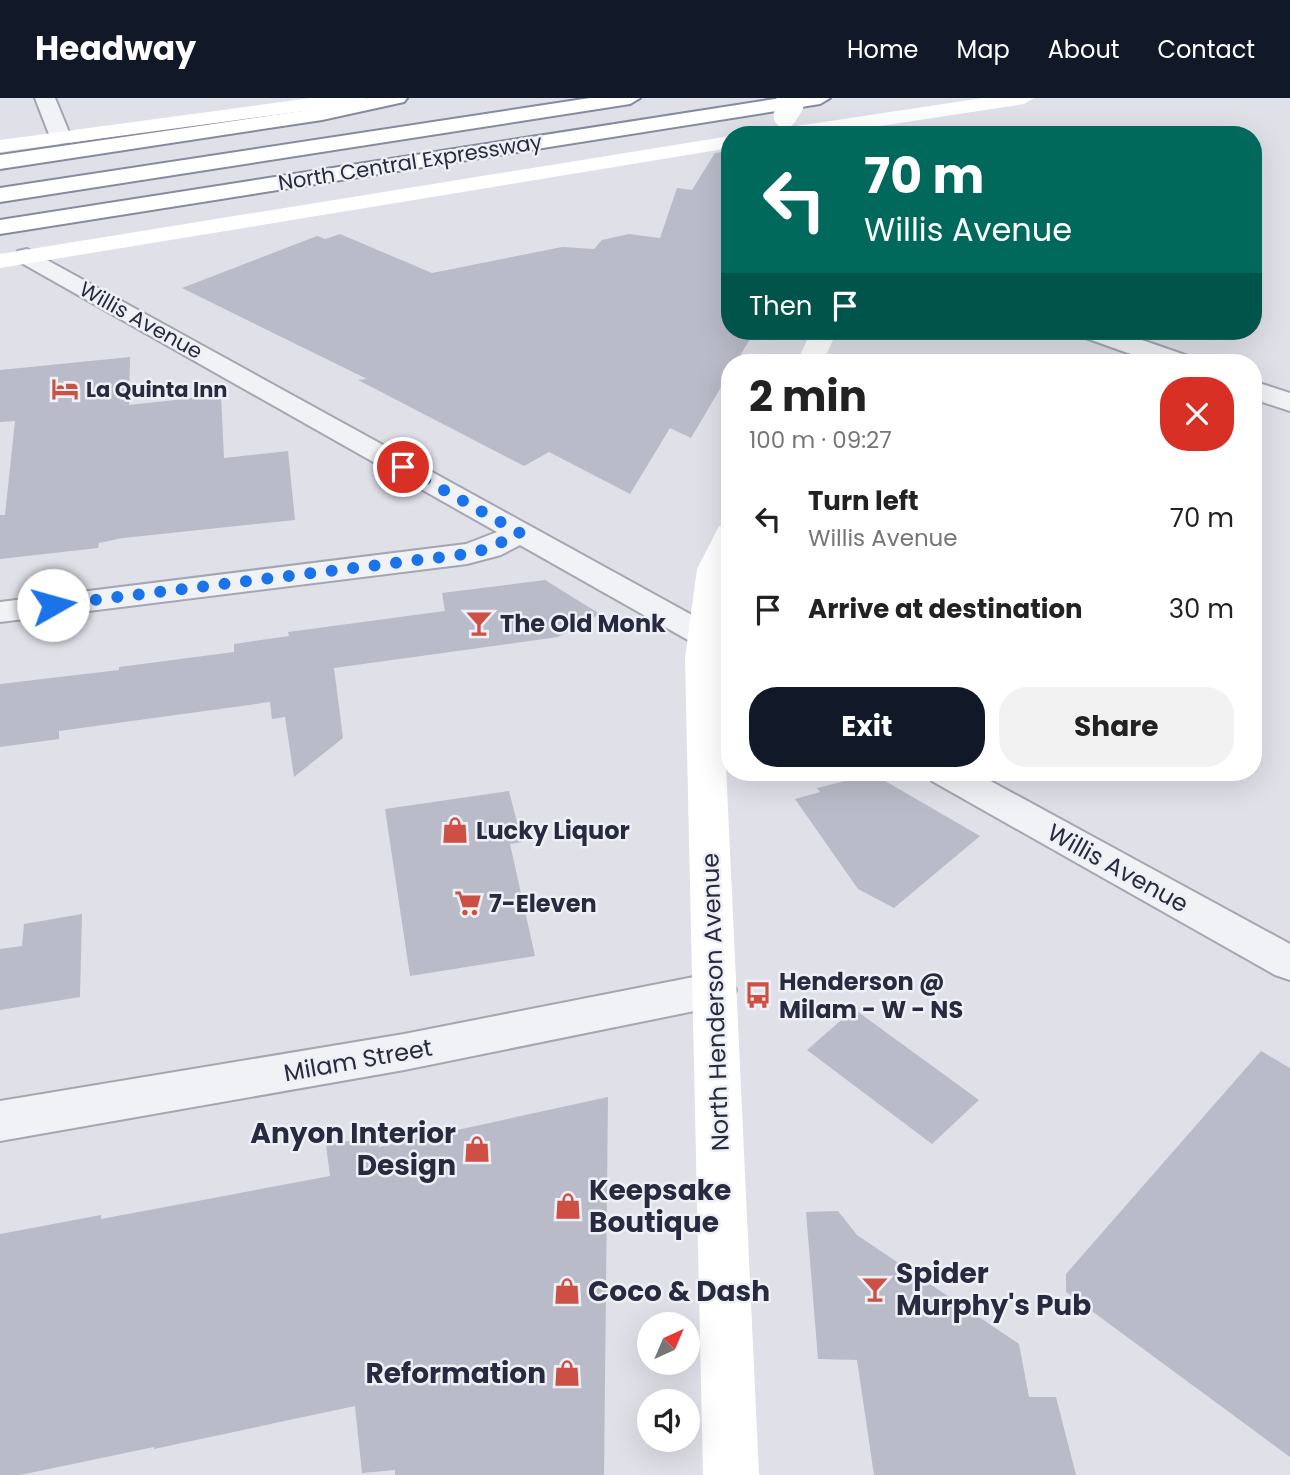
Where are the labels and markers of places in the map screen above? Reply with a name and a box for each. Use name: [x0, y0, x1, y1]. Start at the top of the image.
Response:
hotel icon: La Quinta Inn: [50, 374, 80, 404]
place label: La Quinta Inn: [86, 375, 228, 404]
pin: [373, 437, 433, 497]
place label: The Old Monk: [500, 607, 666, 640]
bar icon: The Old Monk: [464, 608, 494, 638]
place label: Lucky Liquor: [476, 814, 630, 847]
shop icon: Lucky Liquor: [440, 815, 470, 845]
place label: 7-Eleven: [489, 887, 597, 920]
supermarket icon: 7-Eleven: [453, 888, 483, 918]
place label: Henderson @ Milam - W - NS: [779, 965, 963, 1026]
bus stop icon: Henderson @ Milam - W - NS: [743, 980, 773, 1010]
place label: Anyon Interior Design: [250, 1114, 456, 1185]
shop icon: Anyon Interior Design: [462, 1134, 492, 1164]
place label: Keepsake Boutique: [589, 1171, 731, 1242]
shop icon: Keepsake Boutique: [553, 1191, 583, 1221]
place label: Spider Murphy's Pub: [896, 1254, 1091, 1325]
place label: Coco & Dash: [588, 1272, 770, 1311]
bar icon: Spider Murphy's Pub: [860, 1274, 890, 1304]
shop icon: Coco & Dash: [552, 1276, 582, 1306]
place label: Reformation: [366, 1354, 546, 1393]
shop icon: Reformation: [552, 1358, 582, 1388]

